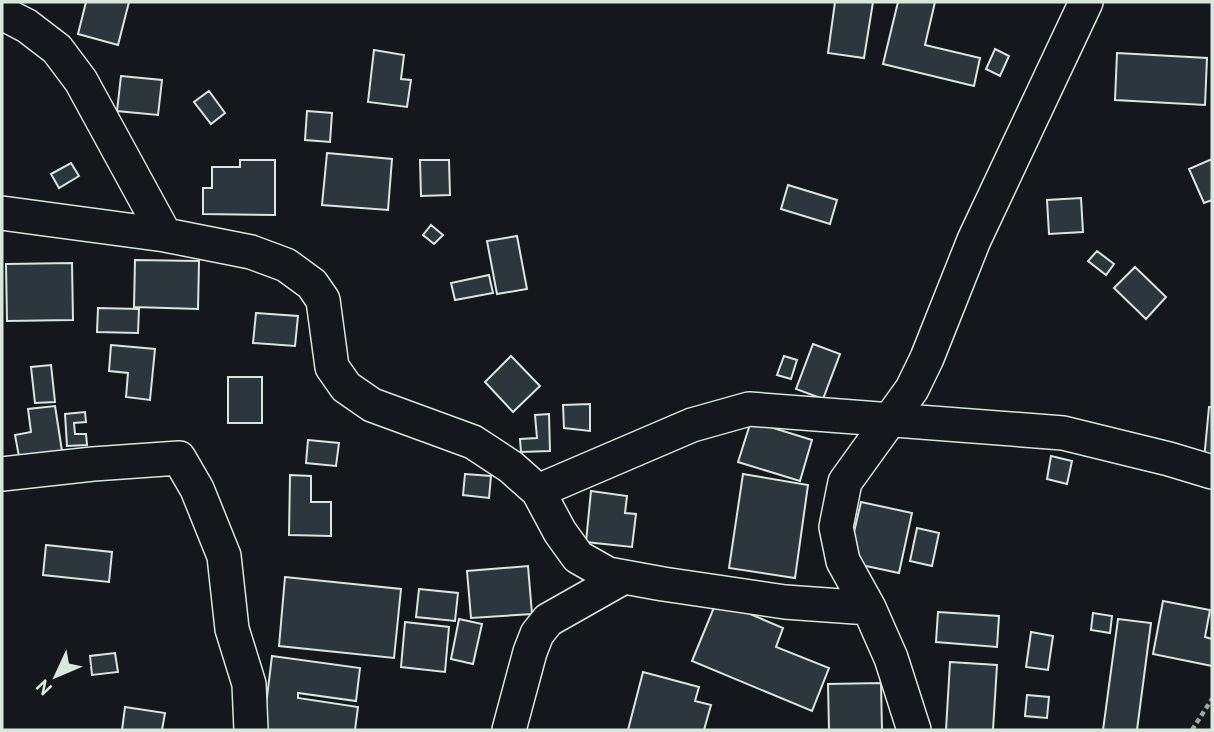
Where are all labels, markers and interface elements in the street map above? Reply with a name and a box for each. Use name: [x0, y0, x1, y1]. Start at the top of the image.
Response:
north arrow: [21, 641, 91, 711]
text: N: [32, 673, 59, 700]

